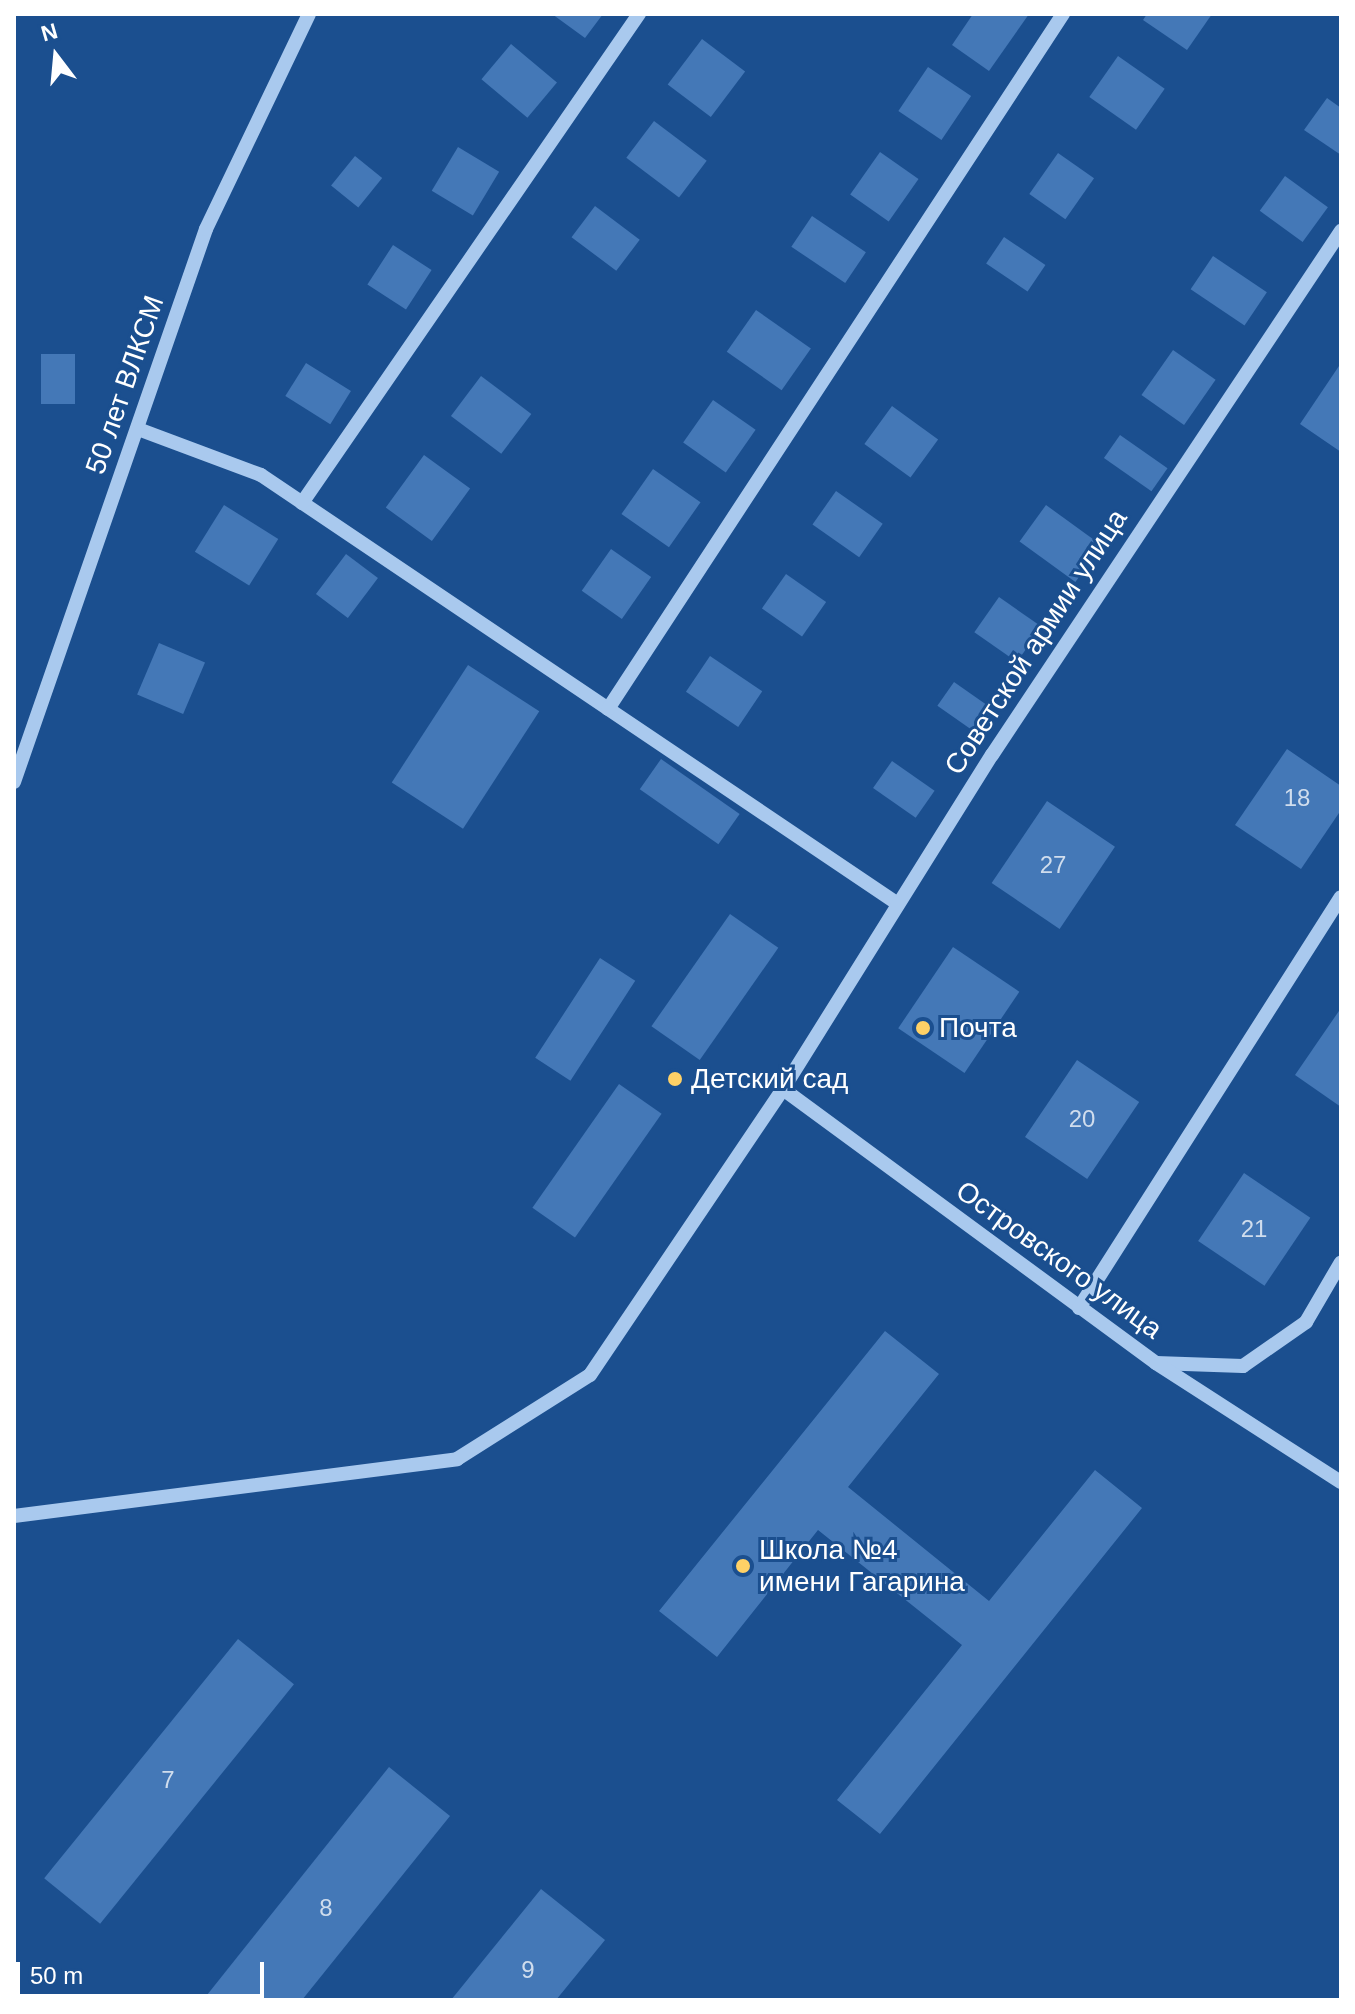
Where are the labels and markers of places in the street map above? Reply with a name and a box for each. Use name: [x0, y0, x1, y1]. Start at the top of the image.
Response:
place label: Почта: [939, 1011, 1017, 1045]
marker: Почта: [914, 1019, 932, 1037]
place label: Детский сад: [691, 1062, 848, 1096]
marker: Детский сад: [666, 1070, 684, 1088]
place label: Школа №4 имени Гагарина: [759, 1533, 965, 1599]
marker: Школа №4 имени Гагарина: [734, 1557, 752, 1575]

